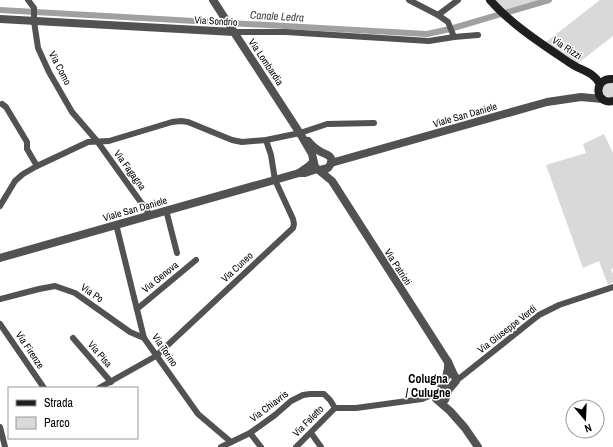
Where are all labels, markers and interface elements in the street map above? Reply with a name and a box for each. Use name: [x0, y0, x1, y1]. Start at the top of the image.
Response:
water label: Canale Ledra: [250, 8, 304, 24]
street label: Via Sondrio: [194, 13, 238, 29]
street label: Via Rizzi: [550, 34, 584, 62]
street label: Via Lombardia: [246, 36, 287, 88]
street label: Via Como: [46, 49, 74, 87]
street label: Viale San Daniele: [432, 100, 499, 130]
street label: Via Fagagna: [111, 147, 149, 193]
street label: Viale San Daniele: [102, 194, 169, 224]
street label: Via Patrioti: [381, 246, 415, 288]
street label: Via Cuneo: [218, 249, 256, 285]
street label: Via Genova: [139, 258, 181, 296]
street label: Via Po: [78, 281, 106, 305]
street label: Via Giuseppe Verdi: [475, 302, 539, 356]
street label: Via Firenze: [13, 329, 47, 372]
street label: Via Torino: [149, 331, 181, 369]
street label: Via Pisa: [85, 338, 115, 370]
district label: Colugna / Culugne: [406, 371, 451, 401]
legend: [8, 387, 138, 439]
street label: Via Chiavris: [247, 387, 291, 425]
text: Strada: [44, 395, 74, 411]
north arrow: [565, 399, 605, 439]
street label: Via Feletto: [290, 402, 327, 439]
text: Parco: [44, 415, 70, 431]
text: N: [583, 421, 594, 436]

